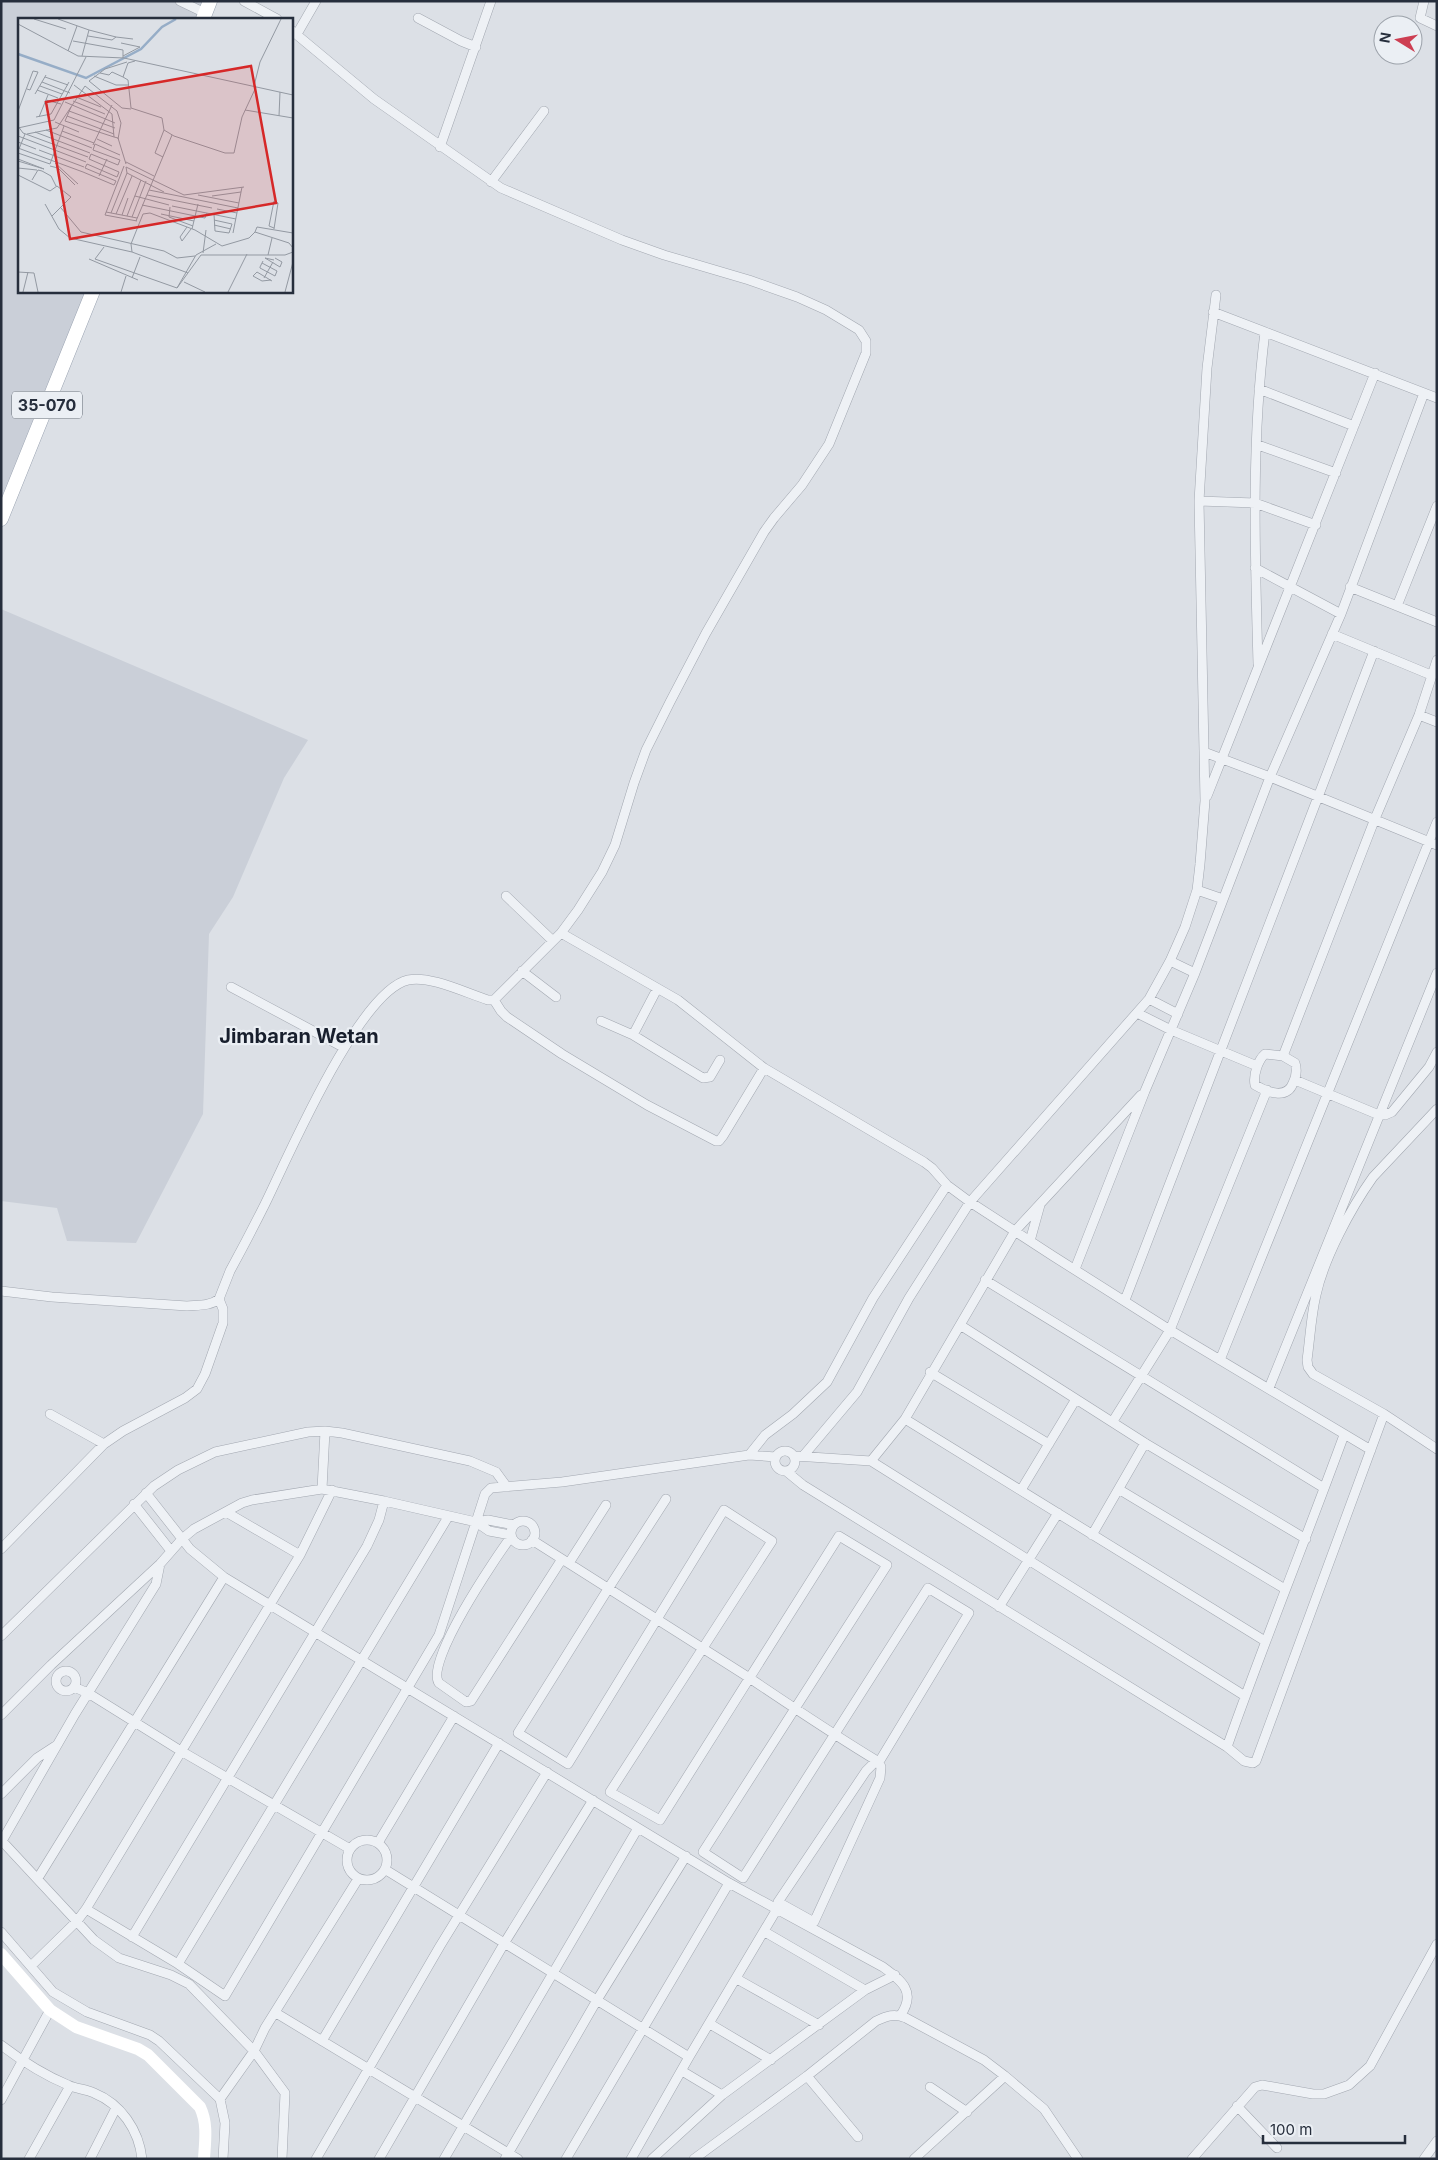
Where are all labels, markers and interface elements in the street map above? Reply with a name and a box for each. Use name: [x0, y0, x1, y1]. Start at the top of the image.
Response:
north arrow: [1373, 15, 1423, 65]
inset map: [18, 18, 292, 292]
text: N: [1375, 31, 1394, 44]
road number: 35-070: [12, 392, 82, 418]
district label: Jimbaran Wetan: [219, 1024, 379, 1048]
scale bar: [1263, 2112, 1406, 2144]
text: 100 m: [1270, 2120, 1312, 2139]

